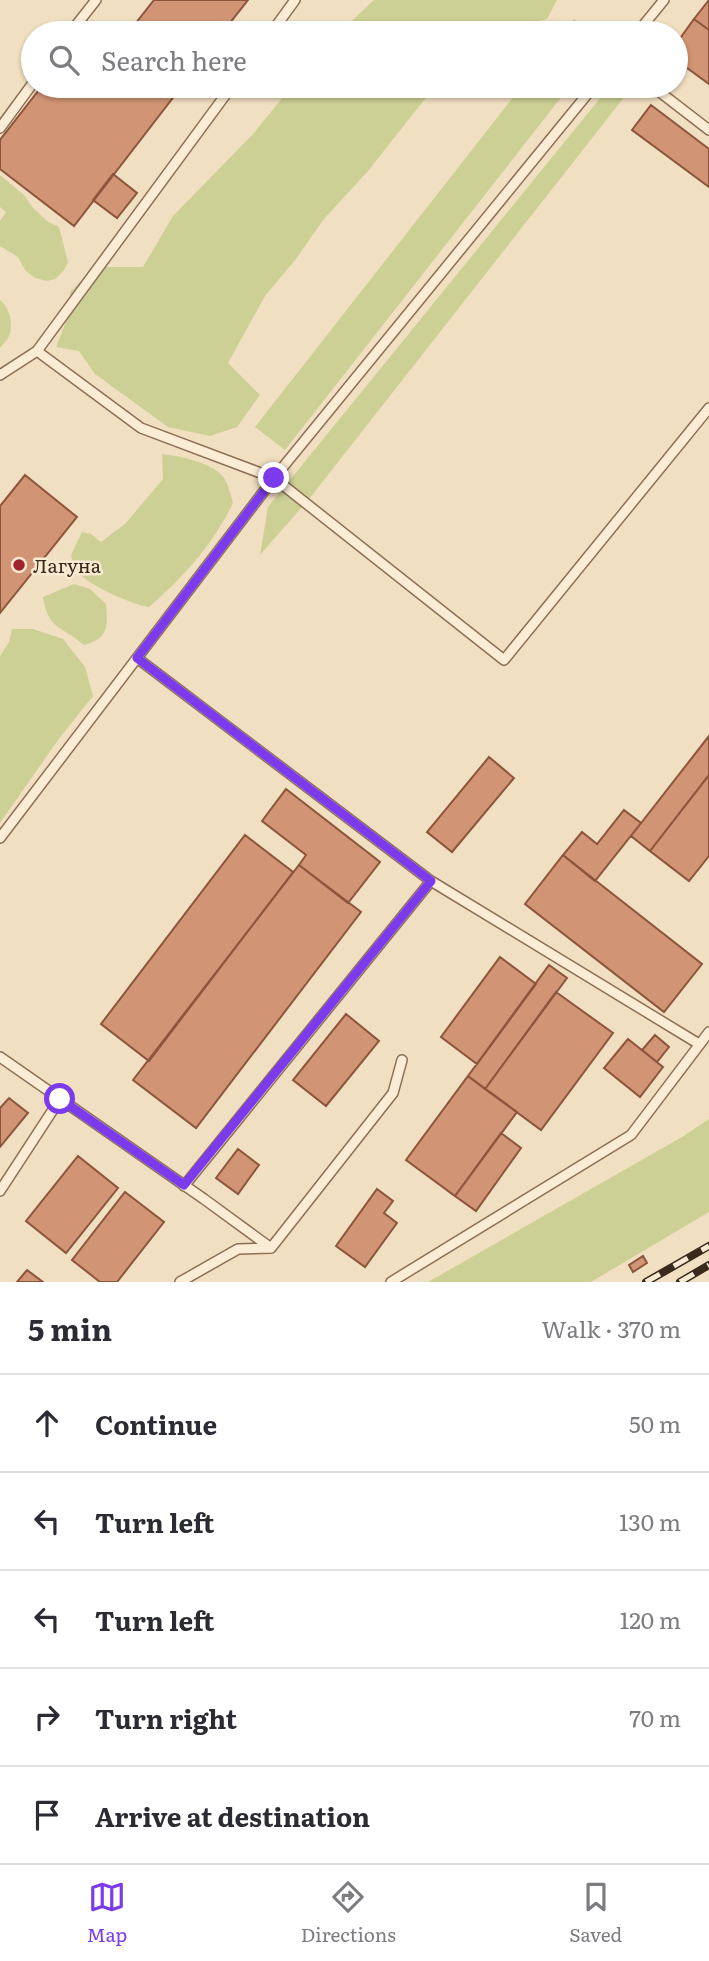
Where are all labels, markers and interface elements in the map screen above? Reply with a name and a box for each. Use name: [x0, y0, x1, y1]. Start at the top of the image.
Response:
search box: [21, 21, 688, 98]
text: Search here: [101, 40, 247, 79]
icon: search: [45, 41, 83, 79]
route end: [258, 462, 289, 493]
place label: Лагуна: [33, 551, 102, 579]
marker: Лагуна: [11, 557, 27, 573]
route start: [44, 1083, 75, 1114]
text: 5 min: [28, 1306, 112, 1350]
text: Walk · 370 m: [542, 1311, 681, 1345]
icon: ahead: [28, 1404, 66, 1442]
text: Continue: [95, 1404, 217, 1443]
text: 50 m: [629, 1406, 681, 1440]
icon: left: [28, 1502, 66, 1540]
text: Turn left: [95, 1502, 214, 1541]
text: 130 m: [619, 1504, 681, 1538]
icon: left: [28, 1600, 66, 1638]
text: Turn left: [95, 1600, 214, 1639]
text: 120 m: [620, 1602, 681, 1636]
icon: right: [28, 1698, 66, 1736]
text: Turn right: [95, 1698, 237, 1737]
text: 70 m: [629, 1700, 681, 1734]
icon: arrive: [28, 1796, 66, 1834]
text: Arrive at destination: [95, 1796, 370, 1835]
tab: Map: [87, 1878, 127, 1948]
tab: Directions: [301, 1878, 396, 1948]
tab: Saved: [569, 1878, 622, 1948]

